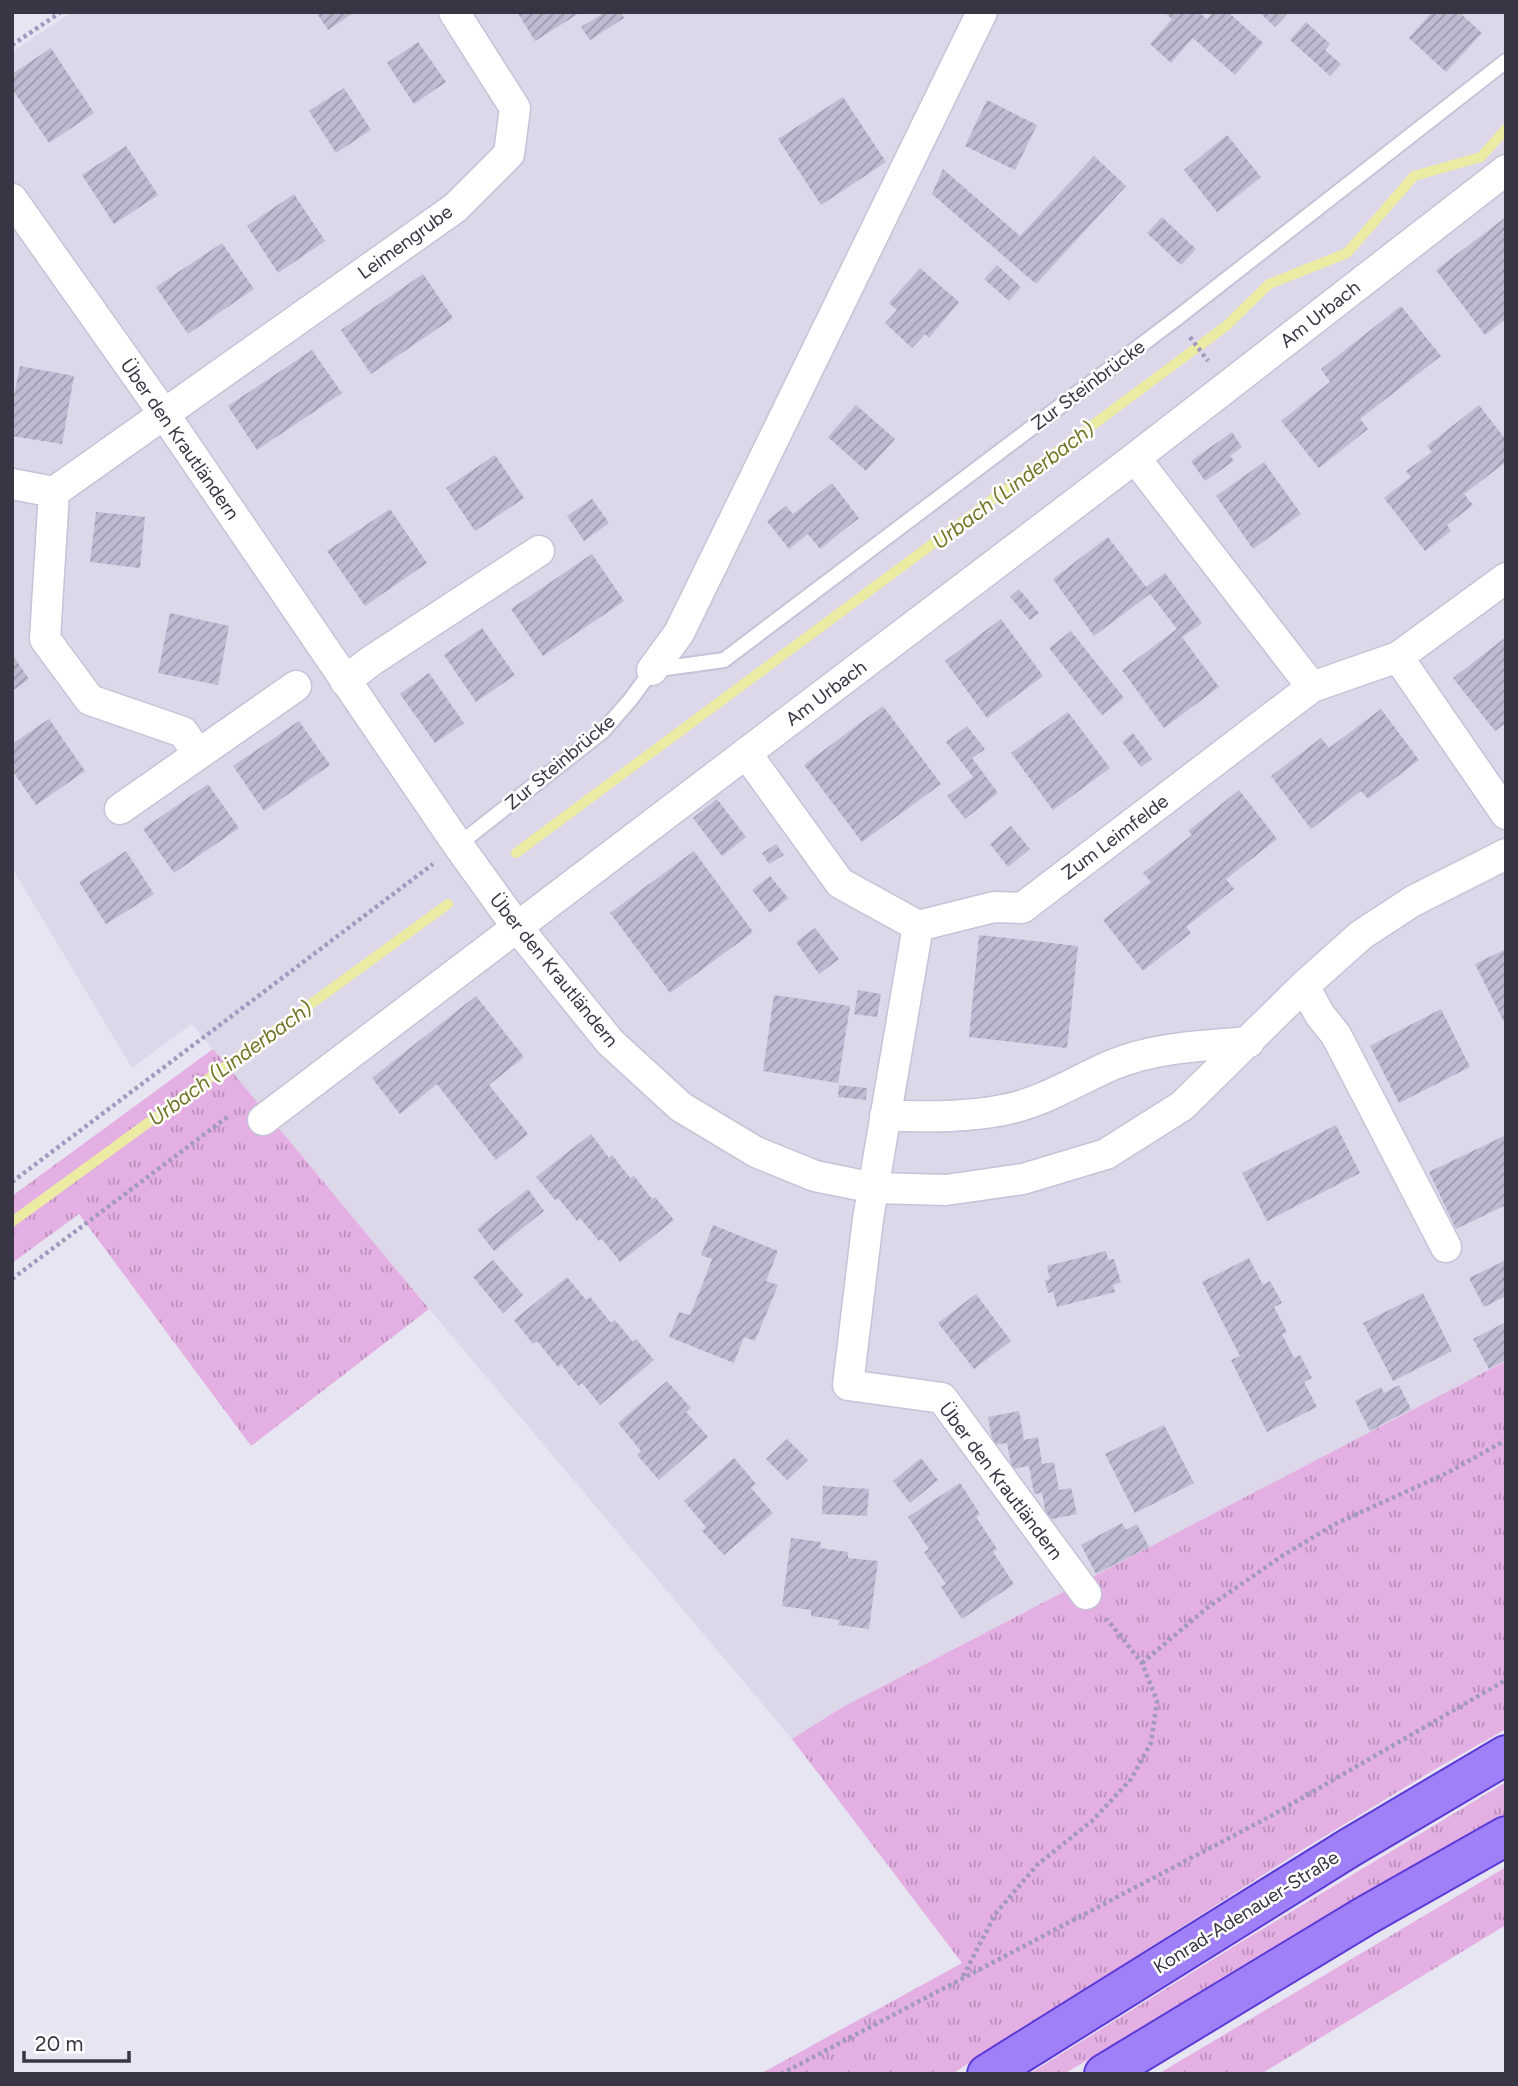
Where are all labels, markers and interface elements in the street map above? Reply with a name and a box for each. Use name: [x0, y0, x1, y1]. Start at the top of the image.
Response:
street label: Leimengrube: [353, 200, 457, 284]
street label: Am Urbach: [1275, 276, 1365, 352]
street label: Zur Steinbrücke: [1027, 335, 1149, 435]
street label: Über den Krautländern: [116, 354, 244, 524]
water label: Urbach (Linderbach): [927, 416, 1099, 554]
street label: Am Urbach: [781, 655, 871, 731]
street label: Zur Steinbrücke: [501, 710, 619, 814]
street label: Zum Leimfelde: [1057, 789, 1173, 885]
street label: Über den Krautländern: [485, 888, 623, 1052]
water label: Urbach (Linderbach): [143, 995, 317, 1131]
street label: Über den Krautländern: [934, 1398, 1068, 1564]
street label: Konrad-Adenauer-Straße: [1149, 1846, 1343, 1978]
scale bar: [24, 2020, 130, 2064]
text: 20 m: [35, 2031, 83, 2056]

